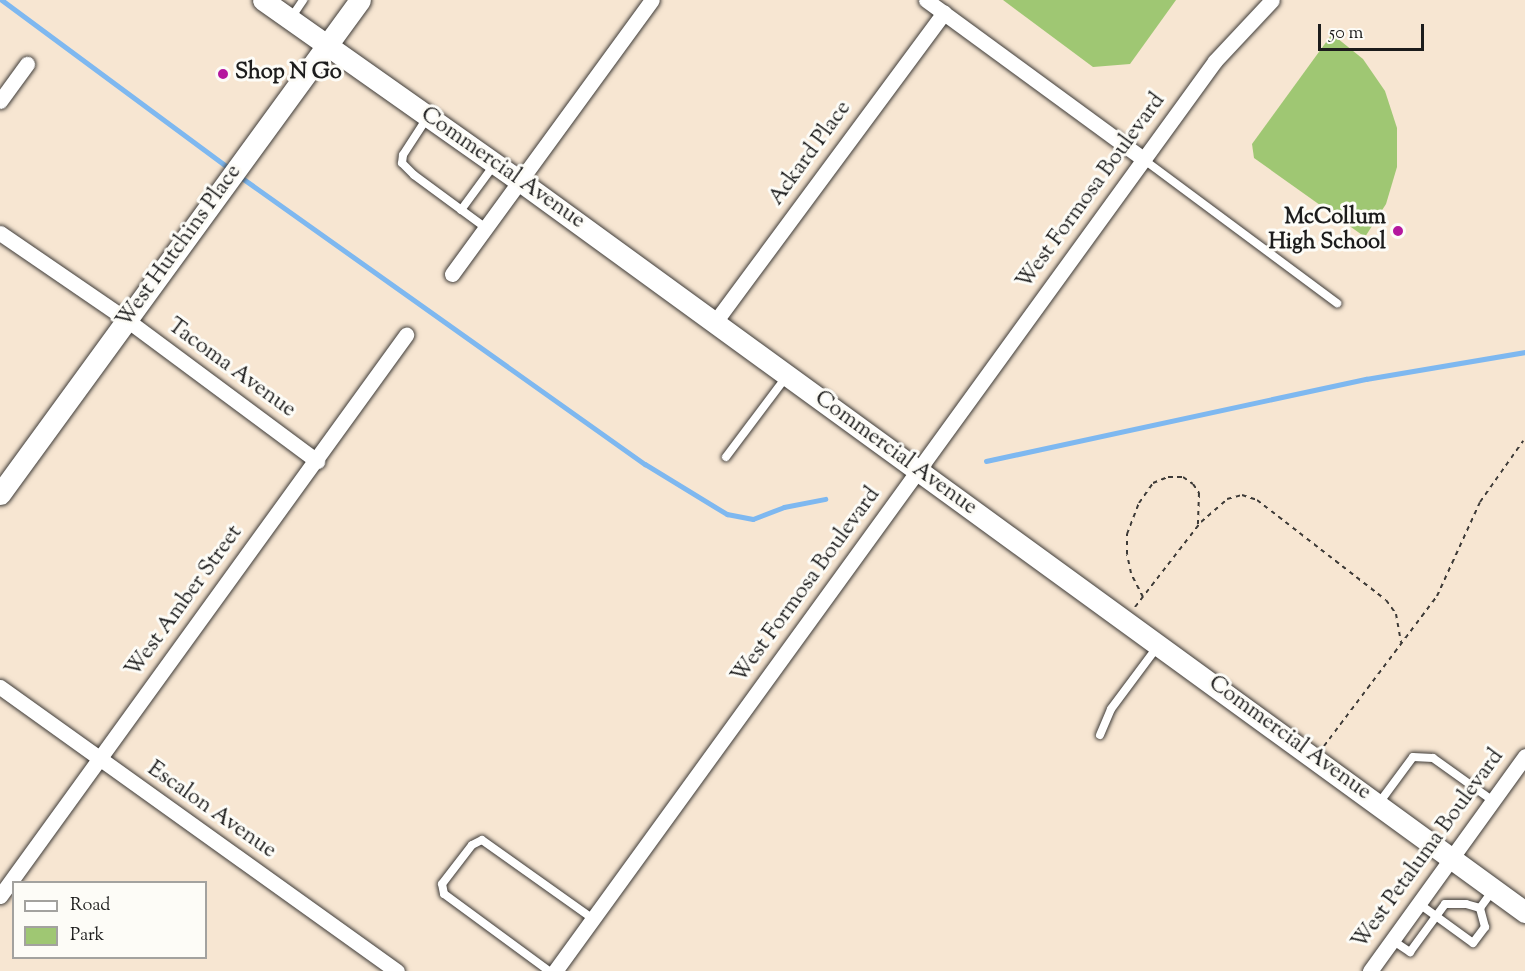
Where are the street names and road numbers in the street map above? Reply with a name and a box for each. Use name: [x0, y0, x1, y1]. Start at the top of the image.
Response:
street label: West Formosa Boulevard: [1012, 89, 1172, 295]
street label: Ackard Place: [764, 97, 858, 211]
street label: Commercial Avenue: [415, 102, 589, 236]
street label: West Hutchins Place: [112, 160, 248, 334]
street label: Tacoma Avenue: [162, 314, 300, 424]
street label: Commercial Avenue: [809, 386, 981, 522]
street label: West Formosa Boulevard: [727, 483, 887, 689]
street label: West Amber Street: [121, 521, 249, 683]
street label: Commercial Avenue: [1203, 671, 1375, 807]
street label: West Petaluma Boulevard: [1348, 745, 1510, 955]
street label: Escalon Avenue: [142, 757, 280, 865]

